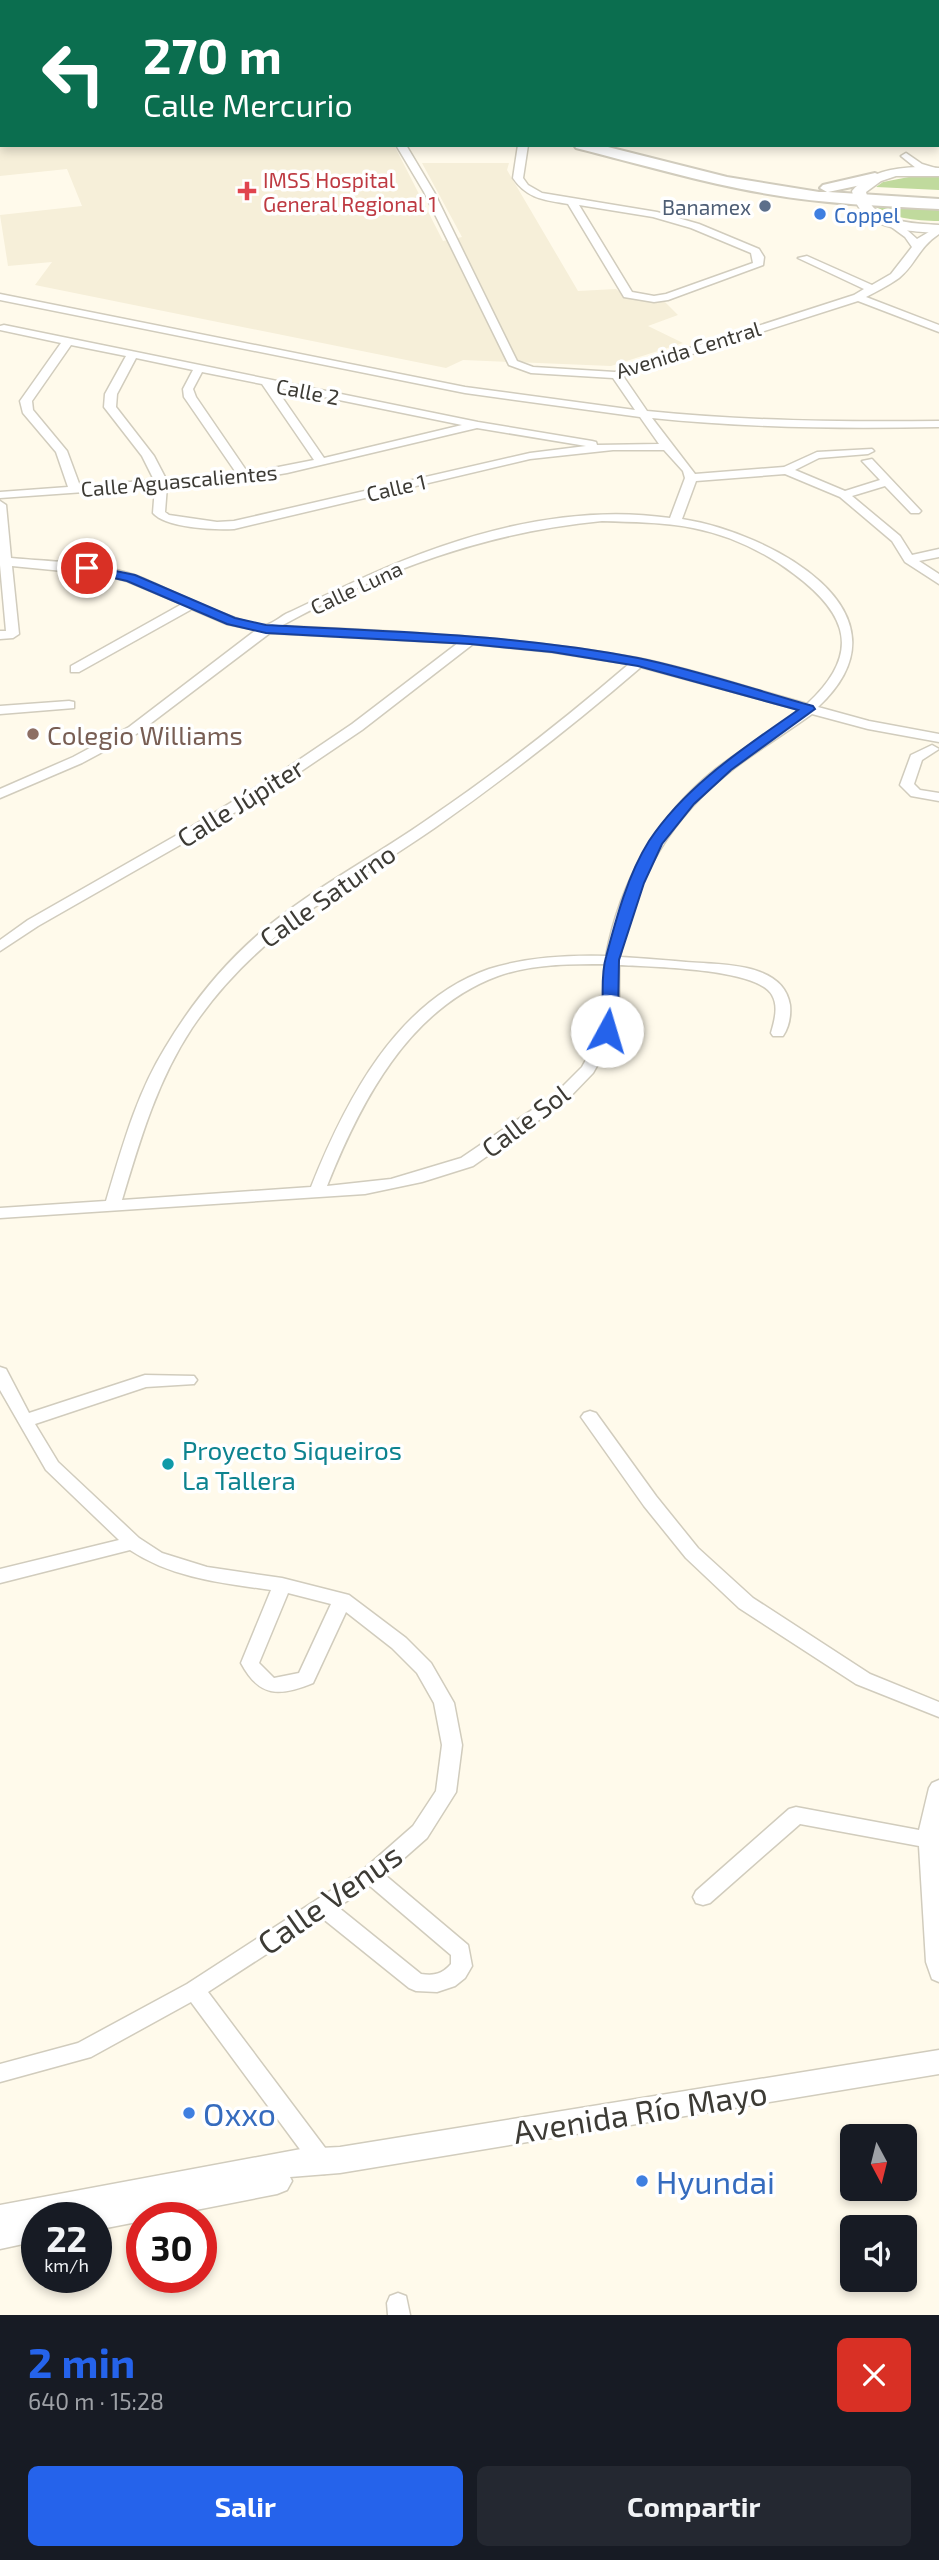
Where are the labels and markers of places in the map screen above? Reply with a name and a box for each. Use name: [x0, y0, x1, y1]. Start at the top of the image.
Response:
place label: IMSS Hospital General Regional 1: [263, 167, 437, 216]
marker: IMSS Hospital General Regional 1: [237, 181, 257, 201]
place label: Banamex: [662, 194, 751, 219]
marker: Banamex: [757, 198, 773, 214]
place label: Coppel: [834, 202, 901, 227]
marker: Coppel: [812, 206, 828, 222]
pin: [57, 538, 117, 598]
place label: Colegio Williams: [47, 719, 243, 750]
marker: Colegio Williams: [25, 726, 41, 742]
place label: Proyecto Siqueiros La Tallera: [182, 1434, 402, 1495]
marker: Proyecto Siqueiros La Tallera: [160, 1456, 176, 1472]
place label: Oxxo: [203, 2094, 276, 2132]
marker: Oxxo: [181, 2105, 197, 2121]
place label: Hyundai: [656, 2162, 775, 2200]
marker: Hyundai: [634, 2173, 650, 2189]

